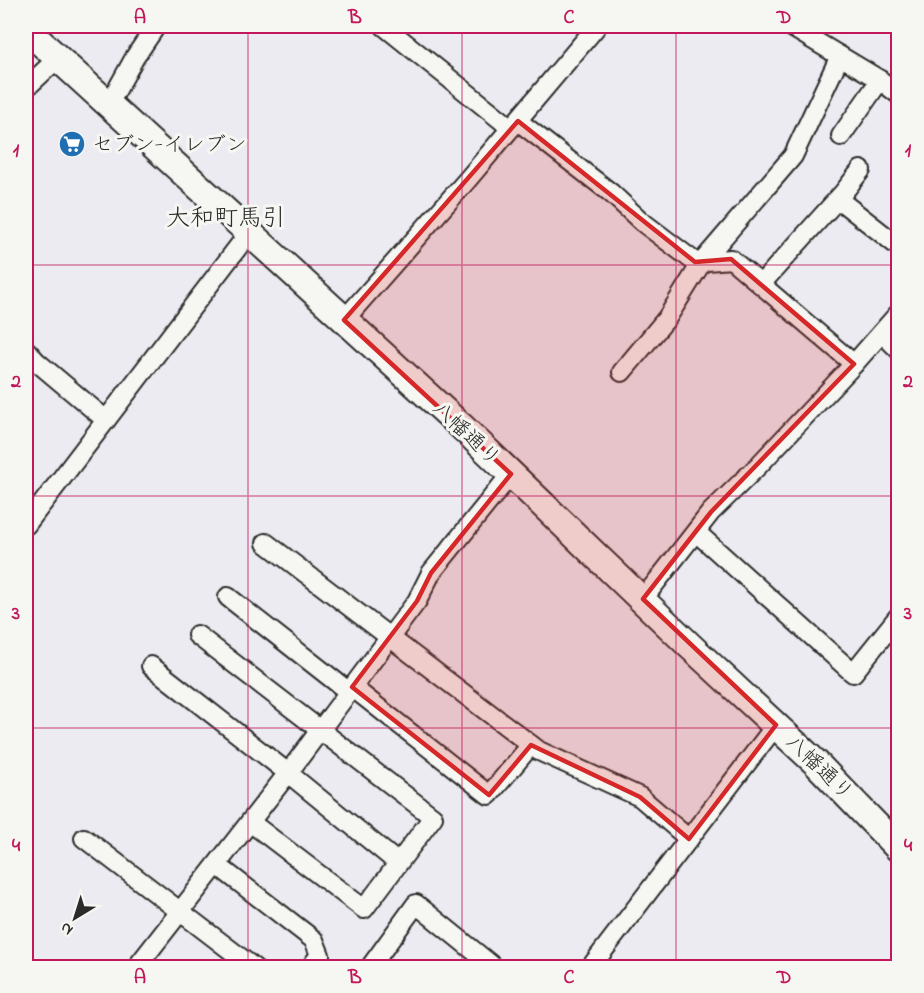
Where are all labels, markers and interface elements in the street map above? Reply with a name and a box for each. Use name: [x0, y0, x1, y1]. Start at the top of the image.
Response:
text: A: [134, 4, 146, 33]
text: B: [347, 4, 362, 33]
text: C: [564, 4, 575, 33]
text: D: [776, 4, 791, 33]
supermarket icon: セブン-イレブン: [57, 129, 87, 159]
place label: セブン-イレブン: [92, 131, 247, 161]
text: 1: [13, 137, 20, 166]
text: 1: [905, 137, 912, 166]
district label: 大和町馬引: [166, 202, 286, 237]
text: 2: [10, 368, 21, 397]
text: 2: [902, 368, 913, 397]
street label: 八幡通り: [425, 395, 507, 474]
text: 3: [11, 600, 20, 629]
text: 3: [903, 600, 912, 629]
street label: 八幡通り: [778, 728, 859, 808]
text: 4: [12, 832, 21, 861]
text: 4: [904, 832, 913, 861]
north arrow: [45, 888, 105, 948]
text: N: [55, 915, 79, 941]
text: A: [134, 964, 146, 993]
text: B: [347, 964, 362, 993]
text: C: [564, 964, 575, 993]
text: D: [776, 964, 791, 993]

